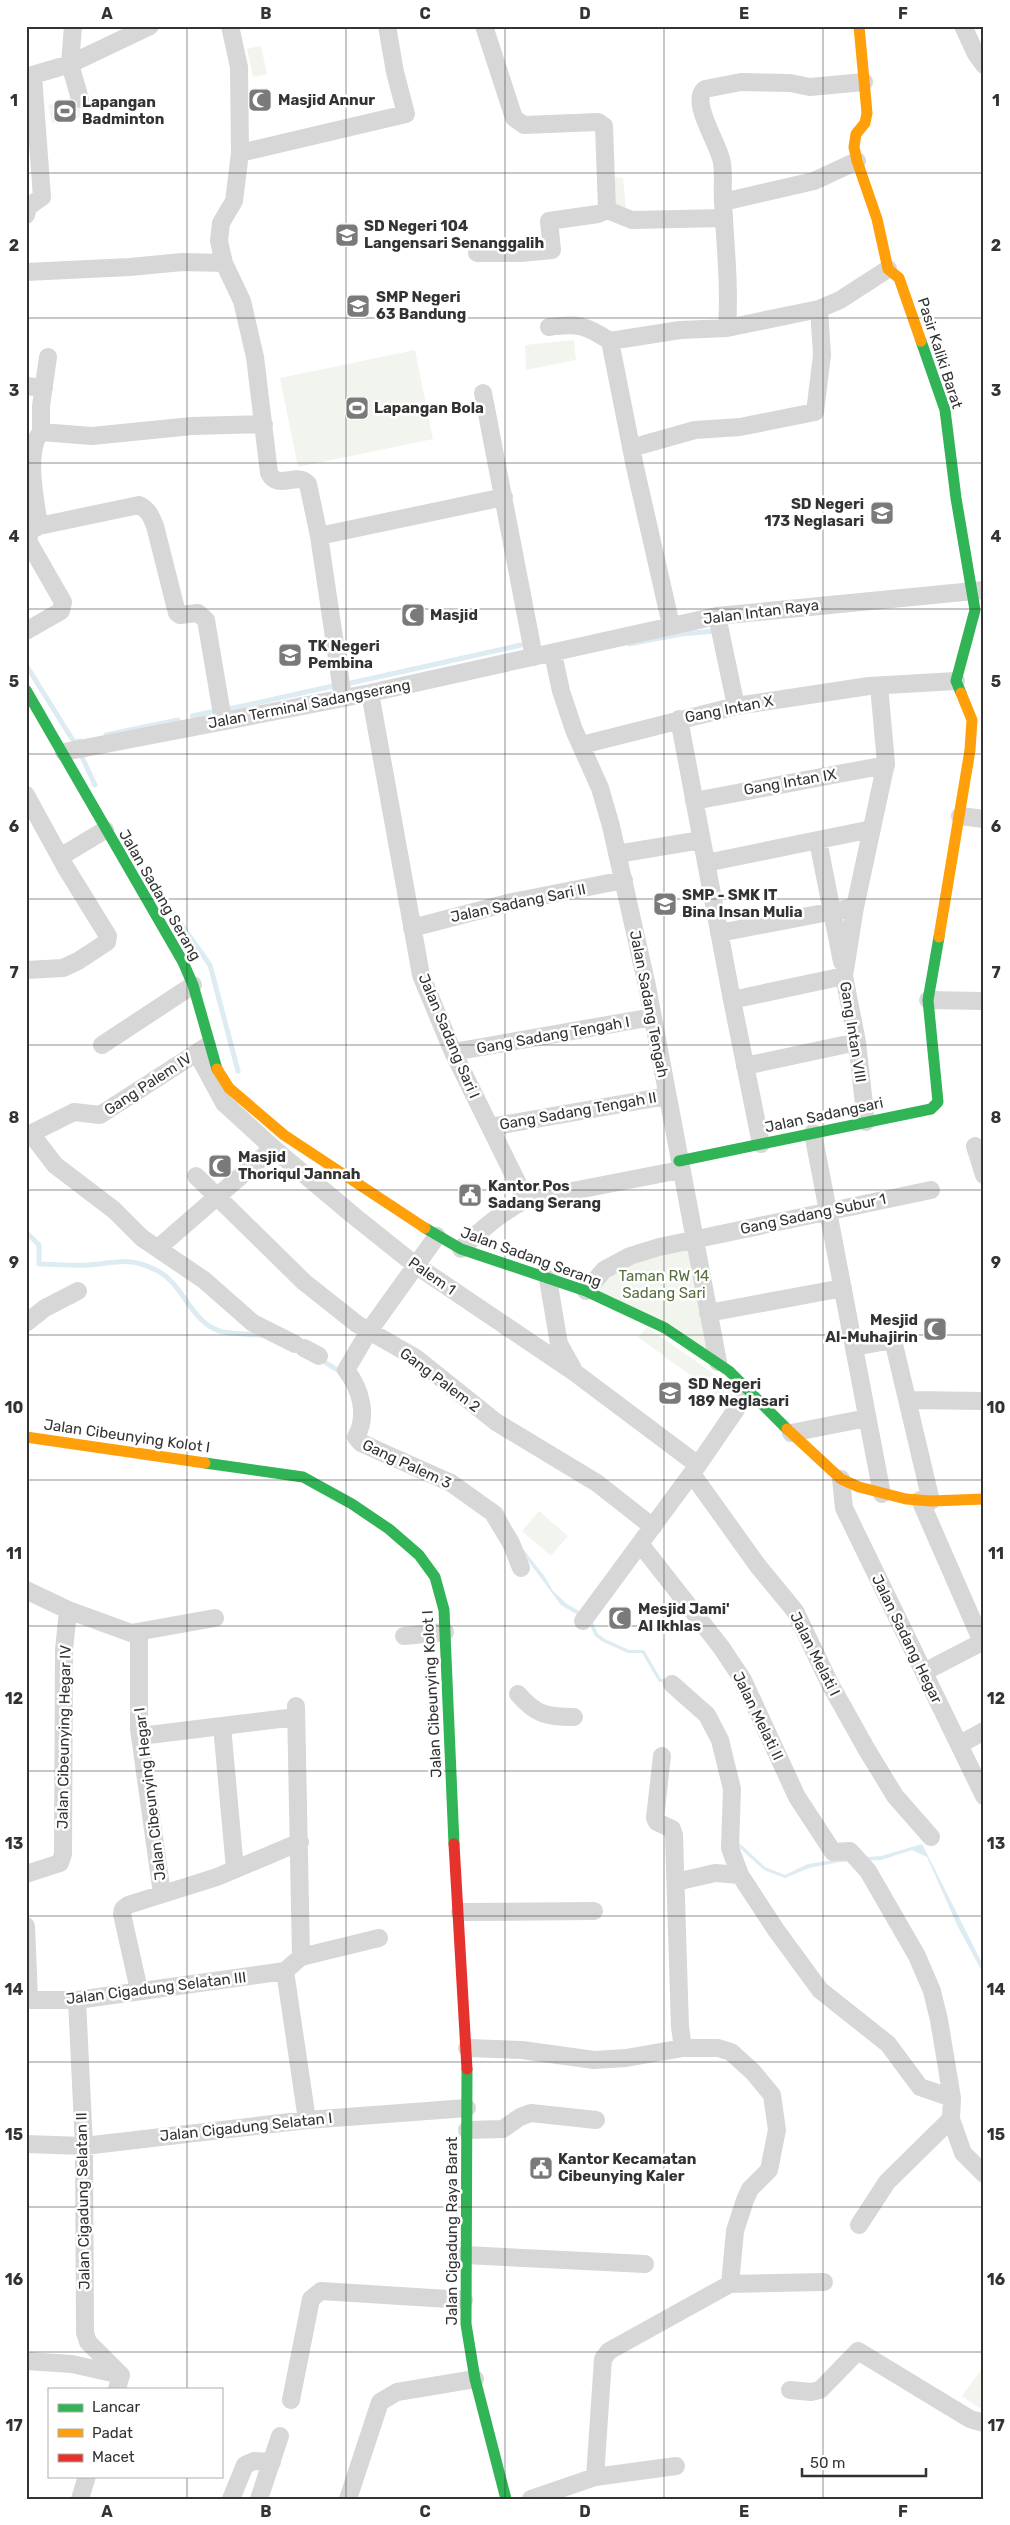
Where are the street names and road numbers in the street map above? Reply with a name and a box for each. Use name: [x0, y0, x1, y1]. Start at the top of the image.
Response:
street label: Pasir Kaliki Barat: [914, 295, 966, 411]
street label: Jalan Intan Raya: [702, 596, 820, 628]
street label: Jalan Terminal Sadangserang: [206, 676, 412, 732]
street label: Gang Intan X: [683, 692, 775, 726]
street label: Gang Intan IX: [742, 765, 838, 799]
street label: Jalan Sadang Serang: [115, 826, 205, 964]
street label: Jalan Sadang Sari II: [449, 880, 587, 926]
street label: Jalan Sadang Tengah: [626, 929, 672, 1079]
street label: Jalan Sadang Sari I: [415, 971, 483, 1101]
street label: Gang Intan VIII: [836, 980, 870, 1084]
street label: Gang Sadang Tengah I: [475, 1013, 631, 1057]
street label: Gang Palem IV: [101, 1049, 195, 1119]
street label: Gang Sadang Tengah II: [498, 1088, 658, 1134]
street label: Jalan Sadangsari: [763, 1094, 885, 1136]
street label: Gang Sadang Subur 1: [738, 1190, 888, 1238]
street label: Jalan Sadang Serang: [458, 1223, 604, 1291]
street label: Palem 1: [405, 1253, 459, 1299]
street label: Gang Palem 2: [396, 1344, 484, 1416]
street label: Jalan Cibeunying Kolot I: [43, 1415, 211, 1457]
street label: Gang Palem 3: [360, 1436, 454, 1492]
street label: Jalan Sadang Hegar: [868, 1572, 946, 1707]
street label: Jalan Melati I: [786, 1609, 844, 1699]
street label: Jalan Cibeunying Kolot I: [419, 1610, 445, 1778]
street label: Jalan Cibeunying Hegar IV: [53, 1645, 75, 1829]
street label: Jalan Melati II: [729, 1669, 787, 1763]
street label: Jalan Cibeunying Hegar I: [130, 1706, 170, 1882]
street label: Jalan Cigadung Selatan III: [65, 1968, 247, 2008]
street label: Jalan Cigadung Selatan I: [159, 2109, 333, 2145]
street label: Jalan Cigadung Selatan II: [72, 2112, 94, 2290]
street label: Jalan Cigadung Raya Barat: [443, 2136, 461, 2325]

